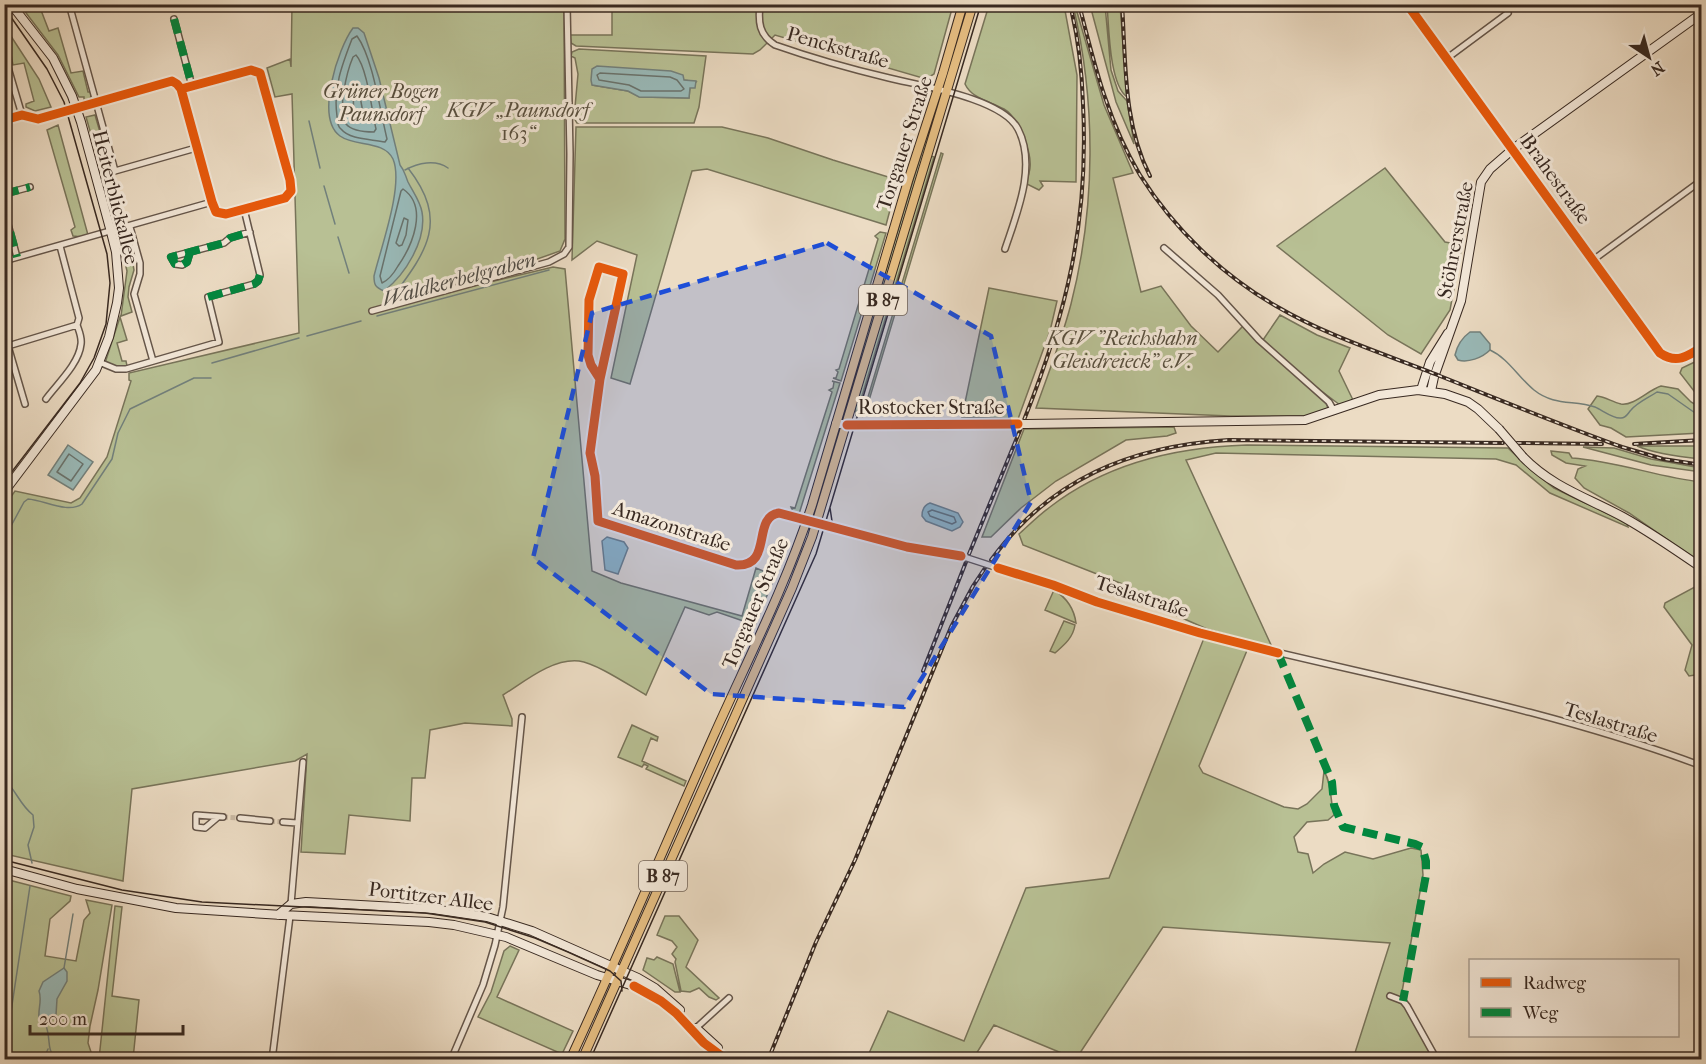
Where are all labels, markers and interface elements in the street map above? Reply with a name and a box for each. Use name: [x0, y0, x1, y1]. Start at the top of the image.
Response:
street label: Penckstraße: [784, 22, 892, 73]
north arrow: [1619, 27, 1679, 87]
text: N: [1646, 57, 1668, 80]
street label: Torgauer Straße: [872, 73, 937, 213]
park label: Grüner Bogen Paunsdorf: [323, 80, 439, 126]
park label: KGV „Paunsdorf 163“: [445, 99, 593, 145]
street label: Heiterblickallee: [88, 128, 143, 267]
street label: Brahestraße: [1515, 130, 1596, 229]
street label: Stöhrerstraße: [1433, 180, 1478, 301]
water label: Waldkerbelgraben: [380, 247, 539, 311]
road number: B 87: [859, 285, 907, 315]
park label: KGV "Reichsbahn Gleisdreieck" e.V.: [1045, 327, 1197, 373]
street label: Rostocker Straße: [858, 396, 1004, 419]
street label: Amazonstraße: [609, 496, 734, 556]
street label: Torgauer Straße: [718, 534, 793, 672]
street label: Teslastraße: [1092, 571, 1192, 622]
street label: Teslastraße: [1561, 697, 1661, 748]
road number: B 87: [639, 861, 687, 891]
street label: Portitzer Allee: [367, 877, 495, 916]
legend: [1469, 959, 1679, 1037]
text: Radweg: [1523, 973, 1586, 994]
scale bar: [30, 998, 183, 1036]
text: Weg: [1522, 1003, 1558, 1024]
text: 200 m: [39, 1009, 87, 1030]

